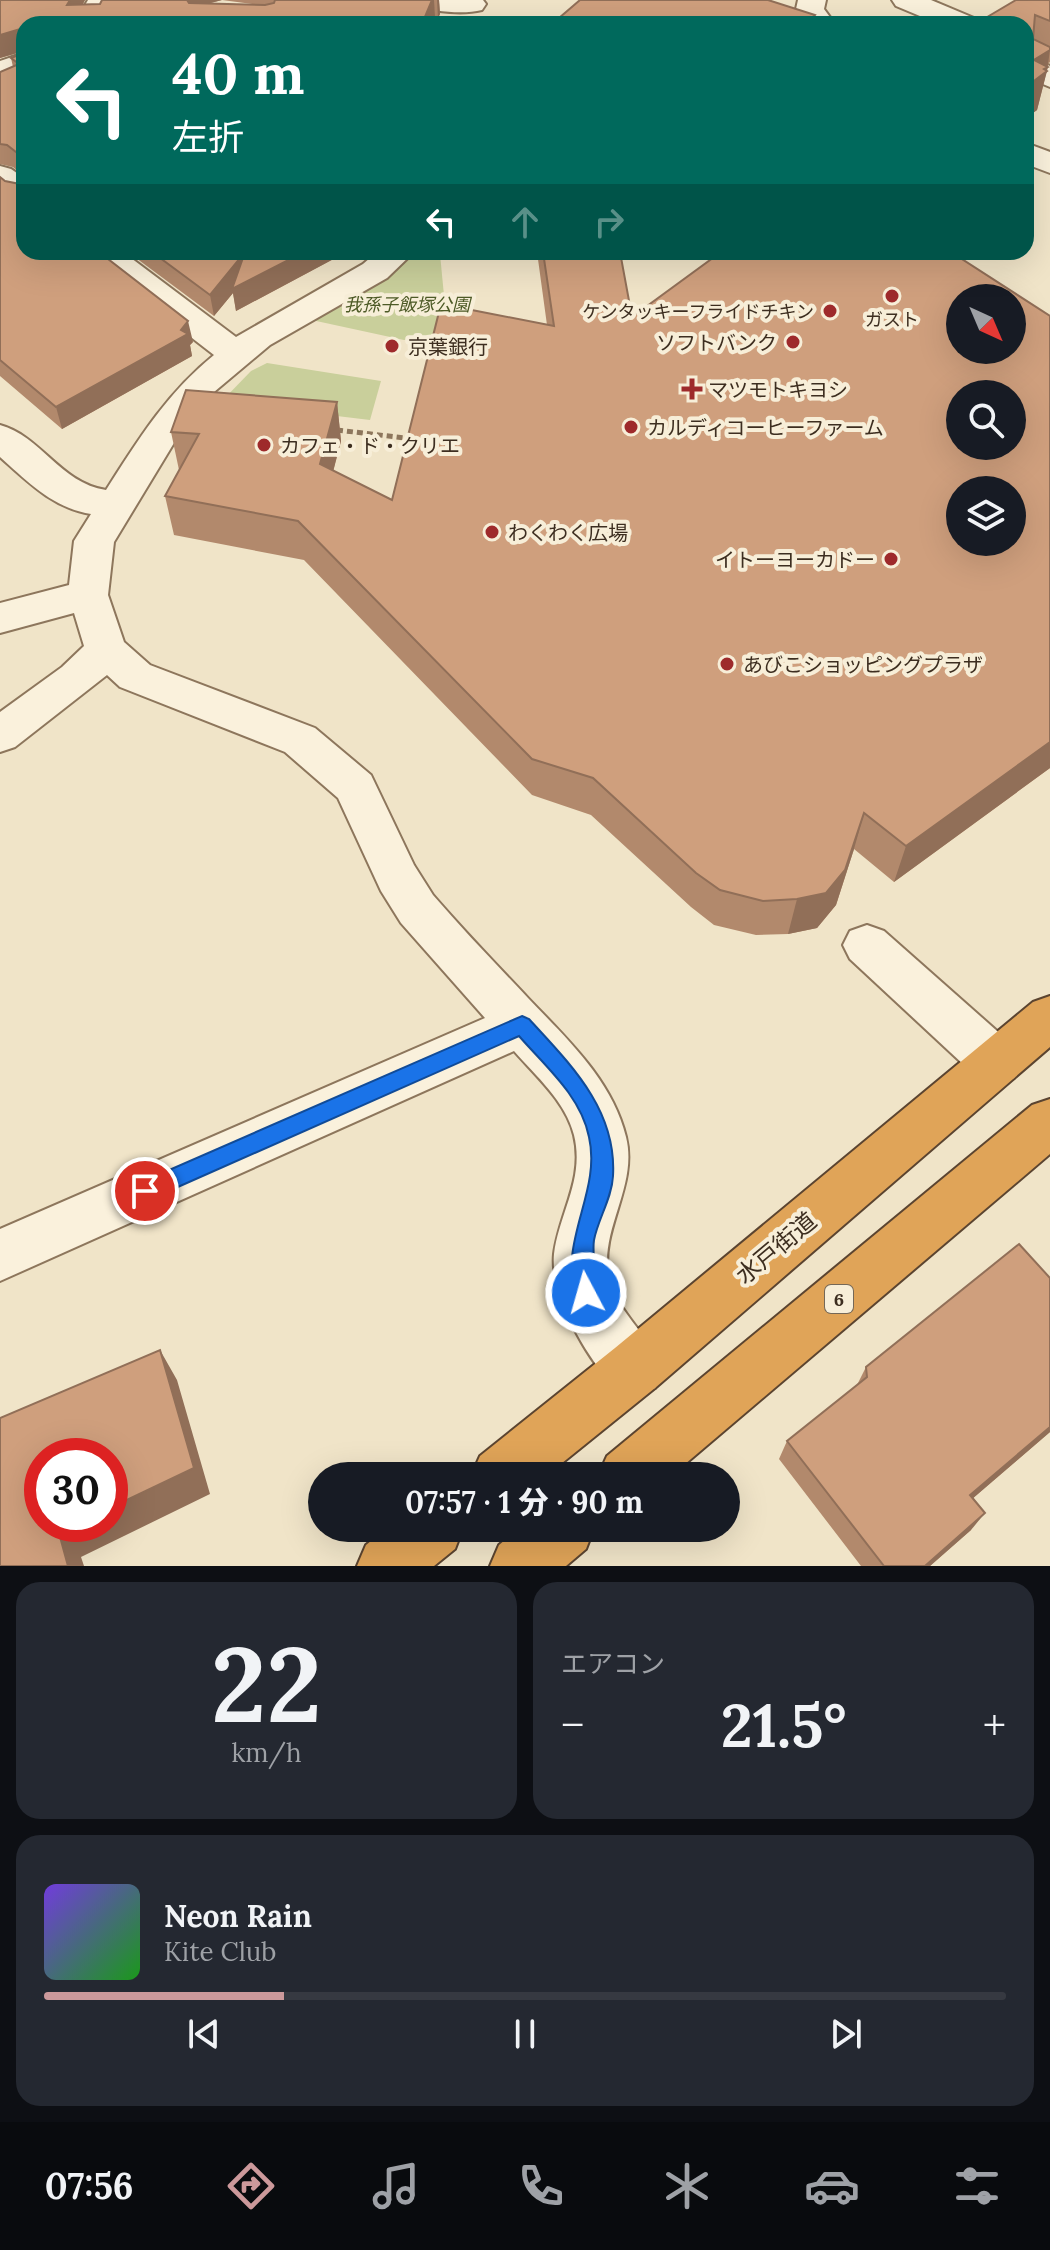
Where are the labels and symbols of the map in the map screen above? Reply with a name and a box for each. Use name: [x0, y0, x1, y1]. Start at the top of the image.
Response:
north arrow: [946, 284, 1026, 364]
marker: ガスト: [883, 287, 901, 305]
park label: 我孫子飯塚公園: [344, 293, 473, 316]
place label: ケンタッキーフライドチキン: [582, 300, 814, 323]
marker: ケンタッキーフライドチキン: [821, 302, 839, 320]
place label: ガスト: [865, 308, 919, 331]
place label: ソフトバンク: [656, 330, 777, 355]
marker: ソフトバンク: [784, 333, 802, 351]
place label: 京葉銀行: [408, 334, 488, 359]
marker: 京葉銀行: [383, 337, 401, 355]
place label: マツモトキヨシ: [708, 377, 848, 402]
marker: マツモトキヨシ: [683, 380, 701, 398]
place label: カルディコーヒーファーム: [647, 415, 884, 440]
marker: カルディコーヒーファーム: [622, 418, 640, 436]
place label: カフェ・ド・クリエ: [280, 433, 460, 458]
marker: カフェ・ド・クリエ: [255, 436, 273, 454]
place label: わくわく広場: [508, 520, 628, 545]
marker: わくわく広場: [483, 523, 501, 541]
place label: イトーヨーカドー: [715, 547, 875, 572]
marker: イトーヨーカドー: [882, 550, 900, 568]
place label: あびこショッピングプラザ: [743, 652, 983, 677]
marker: あびこショッピングプラザ: [718, 655, 736, 673]
pin: [111, 1157, 179, 1225]
street label: 水戸街道: [729, 1205, 823, 1291]
position arrow: [544, 1251, 628, 1335]
road number: 6: [825, 1285, 853, 1313]
speed limit sign: 30: [24, 1438, 128, 1542]

